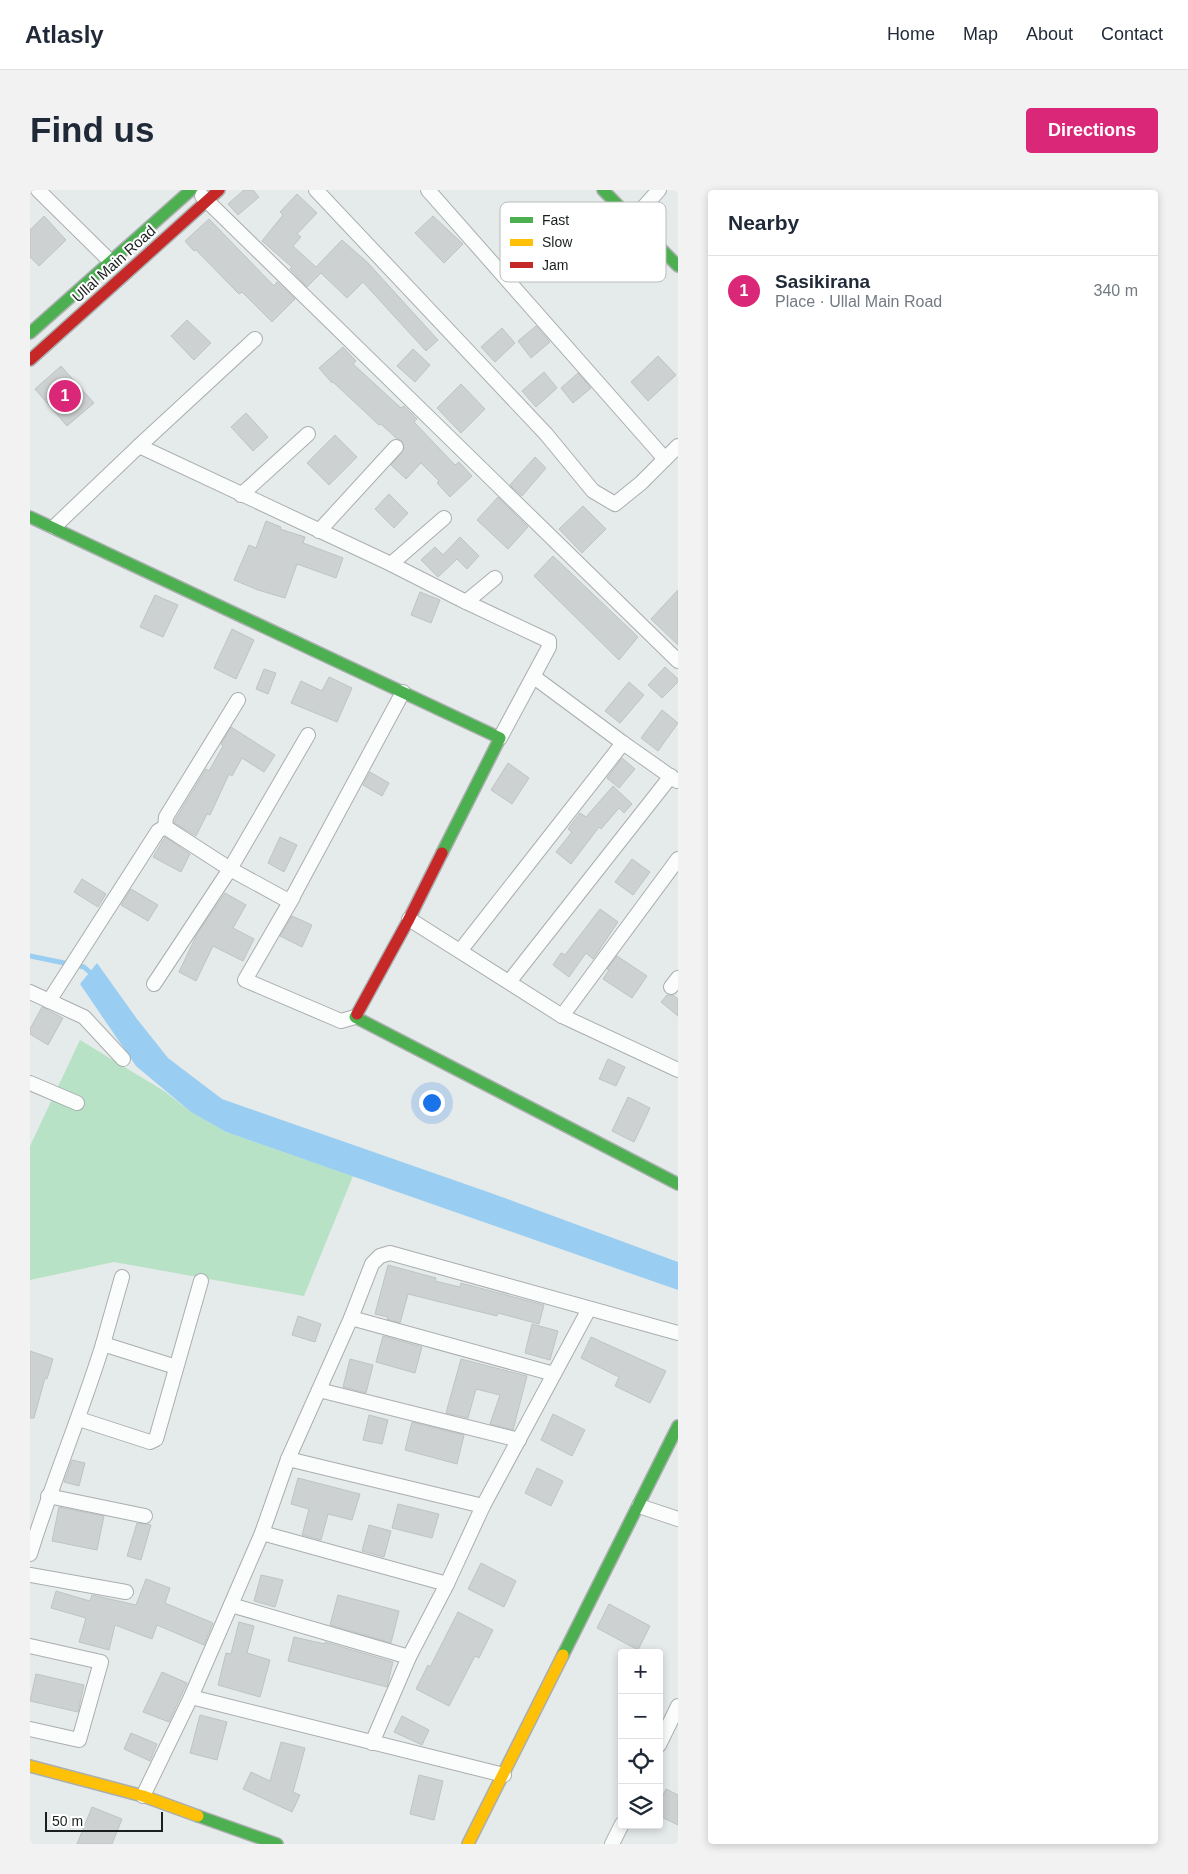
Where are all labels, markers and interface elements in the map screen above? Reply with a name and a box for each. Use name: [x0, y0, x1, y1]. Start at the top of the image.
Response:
text: Atlasly: [25, 21, 104, 48]
text: Home: [887, 24, 935, 44]
text: Map: [963, 24, 998, 44]
text: About: [1026, 24, 1073, 44]
text: Contact: [1101, 24, 1163, 44]
button: Directions: [1026, 108, 1158, 153]
text: Find us: [30, 110, 154, 149]
legend: [500, 202, 666, 282]
text: Nearby: [728, 211, 799, 234]
text: Fast: [542, 212, 569, 228]
street label: Ullal Main Road: [69, 222, 159, 305]
text: Slow: [542, 234, 573, 250]
text: Jam: [542, 257, 568, 273]
text: Sasikirana: [775, 271, 870, 292]
text: 1: [740, 282, 748, 299]
text: 340 m: [1094, 282, 1138, 299]
text: Place · Ullal Main Road: [775, 293, 942, 310]
pin: 1: [49, 377, 81, 415]
your location: [419, 1090, 445, 1116]
map controls: [618, 1649, 663, 1829]
button: +: [618, 1649, 663, 1694]
button: −: [618, 1694, 663, 1739]
button: locate: [618, 1739, 663, 1784]
button: layers: [618, 1784, 663, 1829]
scale bar: [45, 1809, 162, 1832]
text: 50 m: [52, 1813, 83, 1829]

